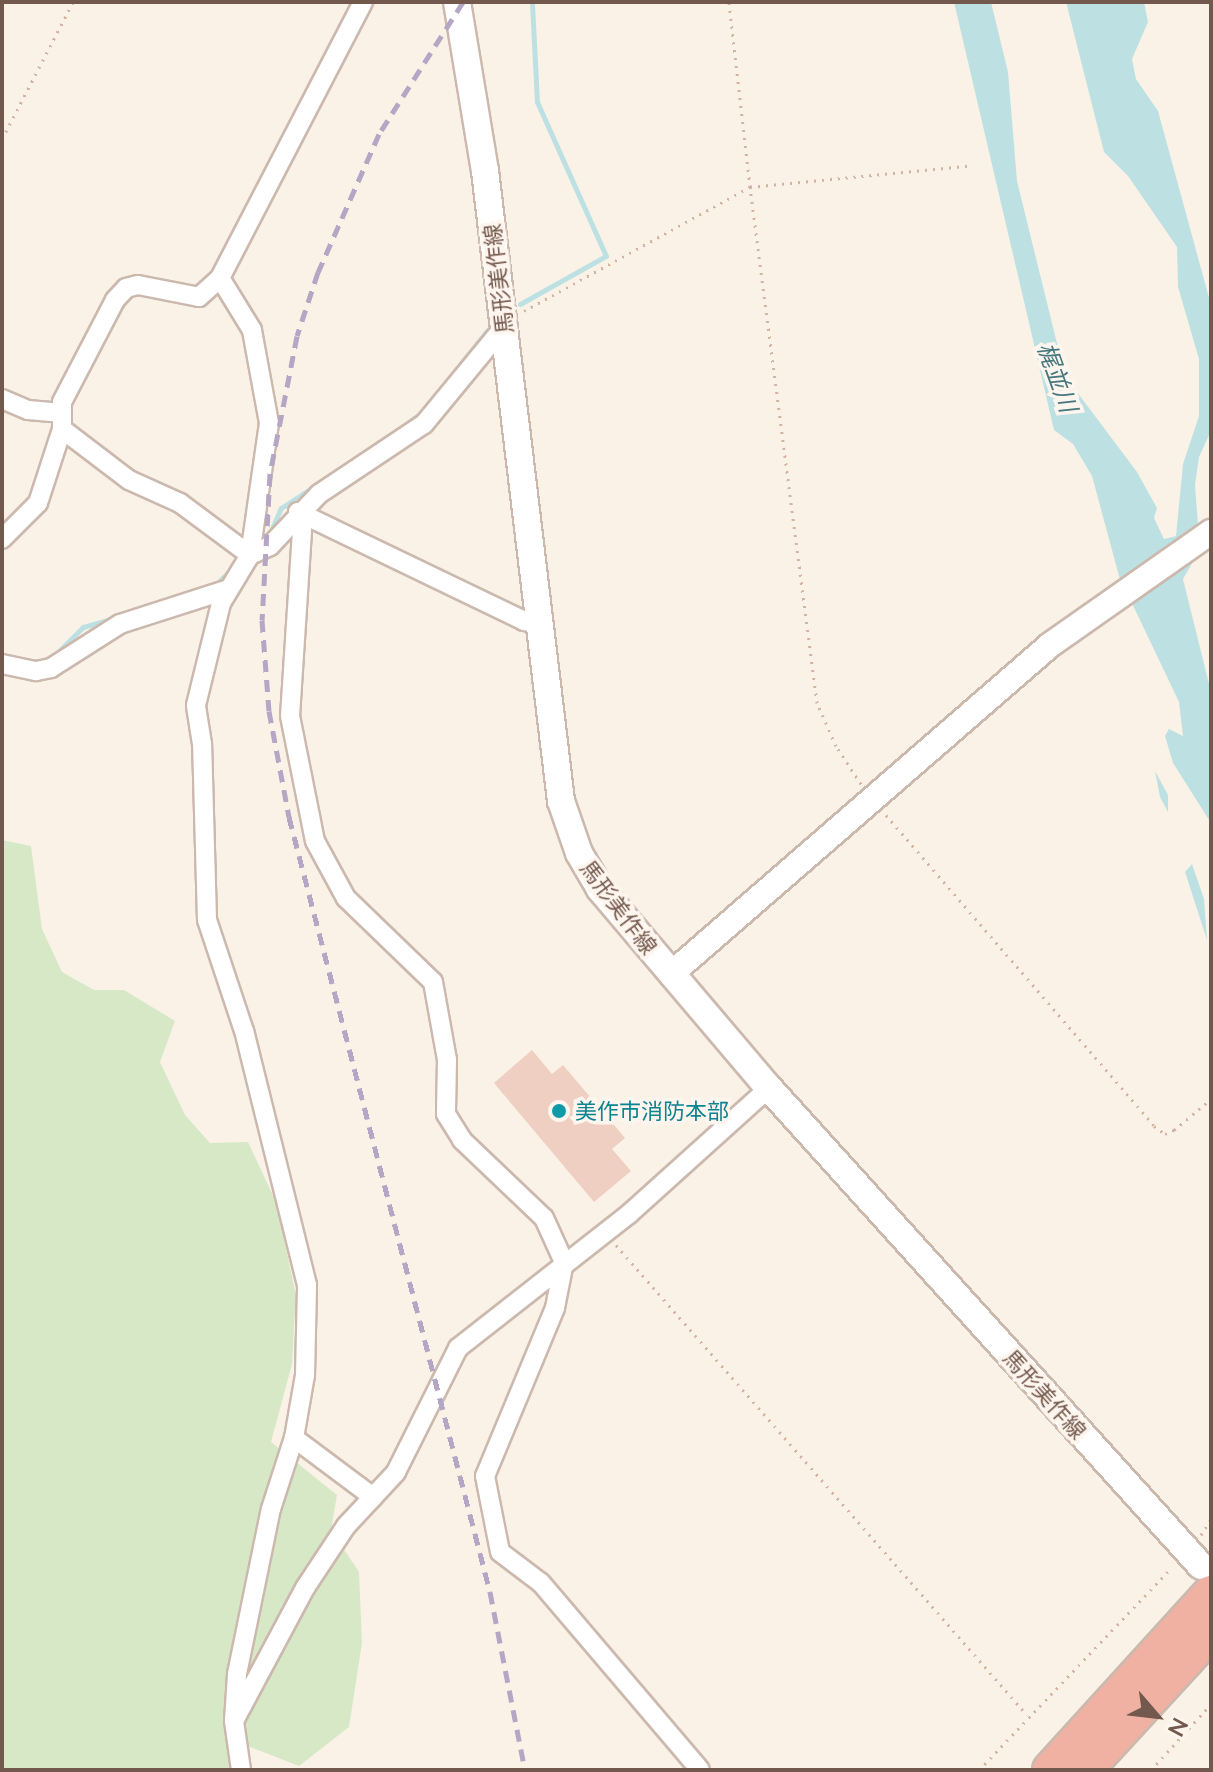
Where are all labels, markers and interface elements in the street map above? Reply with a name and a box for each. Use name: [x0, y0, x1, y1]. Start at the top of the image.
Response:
street label: 馬形美作線: [478, 223, 518, 335]
water label: 梶並川: [1032, 338, 1084, 416]
street label: 馬形美作線: [575, 855, 663, 959]
place label: 美作市消防本部: [575, 1098, 729, 1124]
marker: 美作市消防本部: [550, 1102, 568, 1120]
street label: 馬形美作線: [998, 1344, 1092, 1444]
north arrow: [1117, 1676, 1197, 1756]
text: N: [1163, 1714, 1195, 1741]

